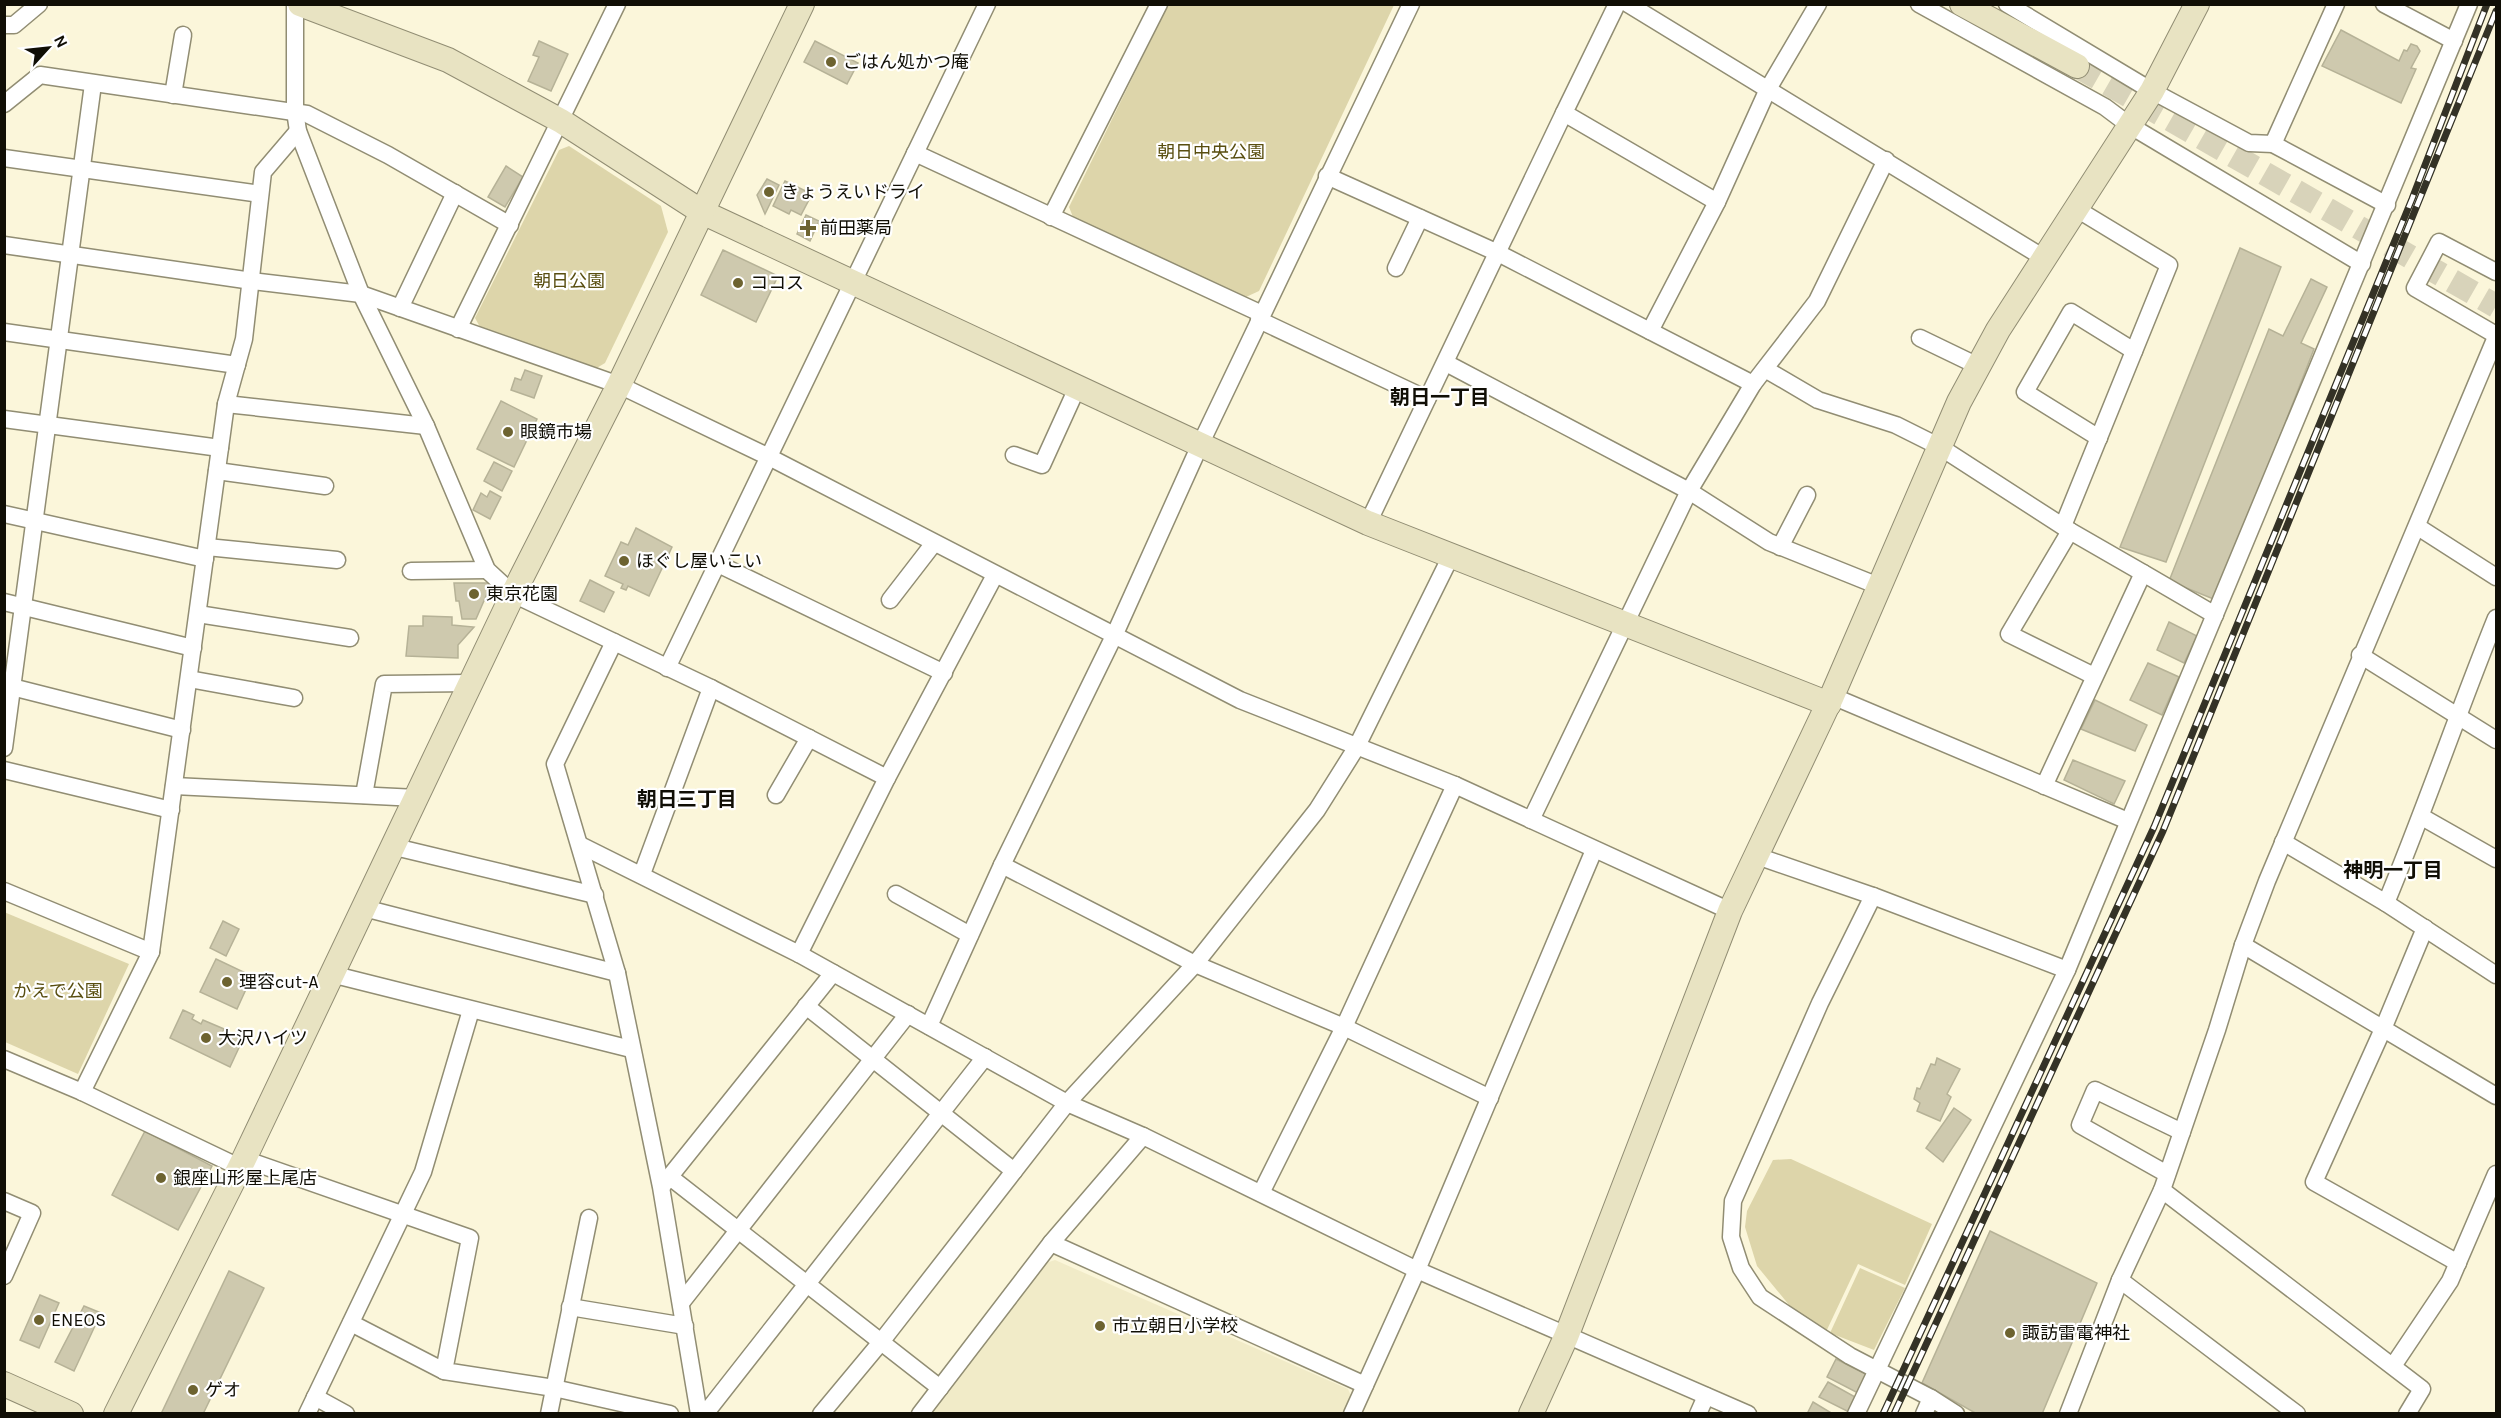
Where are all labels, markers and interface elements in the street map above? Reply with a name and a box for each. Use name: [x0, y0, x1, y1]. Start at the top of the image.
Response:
north arrow: [18, 18, 78, 78]
text: N: [50, 32, 72, 51]
place label: ごはん処かつ庵: [843, 51, 969, 73]
marker: ごはん処かつ庵: [824, 55, 838, 69]
park label: 朝日中央公園: [1157, 141, 1265, 163]
place label: きょうえいドライ: [781, 181, 925, 203]
marker: きょうえいドライ: [762, 185, 776, 199]
place label: 前田薬局: [820, 217, 892, 239]
marker: 前田薬局: [801, 221, 815, 235]
park label: 朝日公園: [533, 270, 605, 292]
place label: ココス: [750, 272, 804, 294]
marker: ココス: [731, 276, 745, 290]
district label: 朝日一丁目: [1390, 386, 1490, 409]
place label: 眼鏡市場: [520, 421, 592, 443]
marker: 眼鏡市場: [501, 425, 515, 439]
place label: ほぐし屋いこい: [636, 550, 762, 572]
marker: ほぐし屋いこい: [617, 554, 631, 568]
place label: 東京花園: [486, 583, 558, 605]
marker: 東京花園: [467, 587, 481, 601]
district label: 朝日三丁目: [637, 788, 737, 811]
district label: 神明一丁目: [2343, 859, 2443, 882]
place label: 理容cut-A: [239, 971, 319, 993]
marker: 理容cut-A: [220, 975, 234, 989]
park label: かえで公園: [13, 980, 103, 1002]
place label: 大沢ハイツ: [218, 1027, 308, 1049]
marker: 大沢ハイツ: [199, 1031, 213, 1045]
place label: 銀座山形屋上尾店: [173, 1167, 317, 1189]
marker: 銀座山形屋上尾店: [154, 1171, 168, 1185]
place label: ENEOS: [51, 1309, 106, 1331]
marker: ENEOS: [32, 1313, 46, 1327]
place label: 市立朝日小学校: [1112, 1315, 1238, 1337]
marker: 市立朝日小学校: [1093, 1319, 1107, 1333]
place label: 諏訪雷電神社: [2022, 1322, 2130, 1344]
marker: 諏訪雷電神社: [2003, 1326, 2017, 1340]
place label: ゲオ: [205, 1379, 241, 1401]
marker: ゲオ: [186, 1383, 200, 1397]

